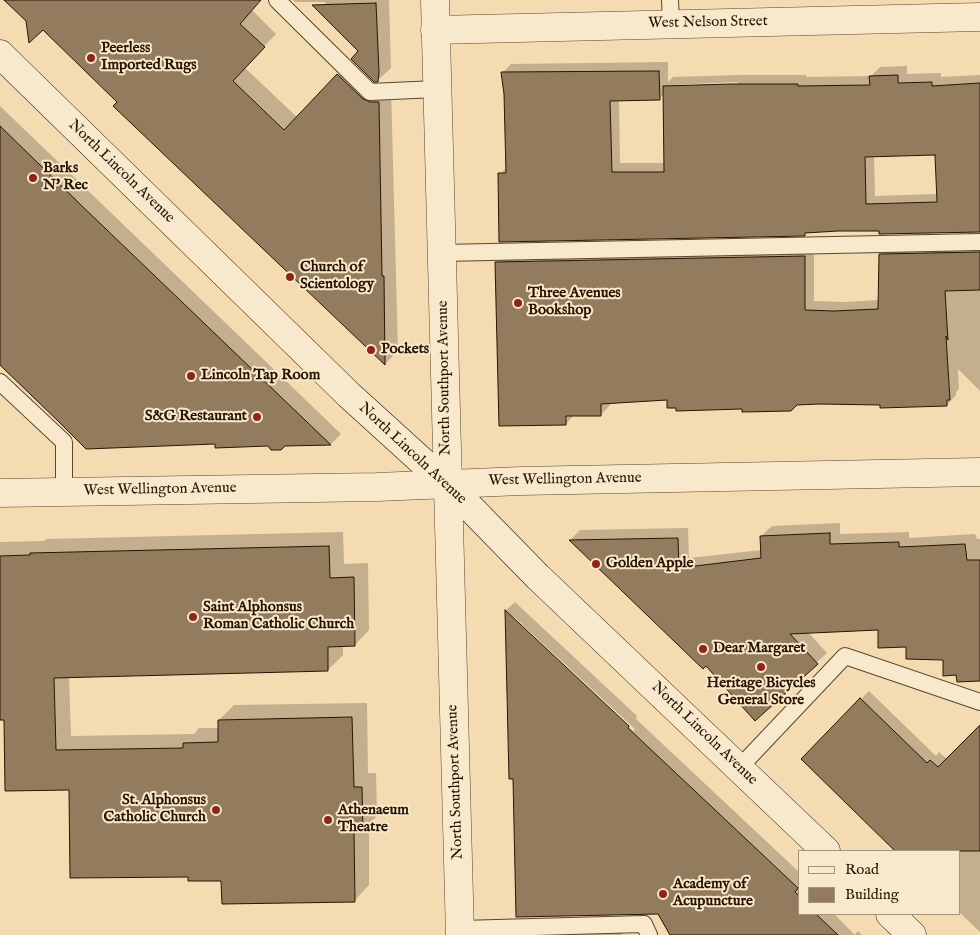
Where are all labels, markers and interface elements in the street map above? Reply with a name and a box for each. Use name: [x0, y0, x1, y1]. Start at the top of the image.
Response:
street label: West Nelson Street: [648, 13, 768, 33]
place label: Peerless Imported Rugs: [101, 40, 197, 75]
marker: Peerless Imported Rugs: [85, 52, 97, 64]
street label: North Lincoln Avenue: [64, 117, 178, 227]
place label: Barks N' Rec: [43, 160, 88, 195]
marker: Barks N' Rec: [27, 172, 39, 184]
place label: Church of Scientology: [300, 259, 374, 294]
marker: Church of Scientology: [284, 271, 296, 283]
place label: Three Avenues Bookshop: [528, 285, 621, 320]
marker: Three Avenues Bookshop: [512, 297, 524, 309]
street label: North Southport Avenue: [435, 300, 455, 456]
place label: Pockets: [381, 341, 429, 359]
marker: Pockets: [365, 344, 377, 356]
place label: Lincoln Tap Room: [201, 367, 320, 385]
marker: Lincoln Tap Room: [185, 370, 197, 382]
street label: North Lincoln Avenue: [354, 399, 470, 509]
place label: S&G Restaurant: [145, 408, 247, 426]
marker: S&G Restaurant: [251, 411, 263, 423]
street label: West Wellington Avenue: [488, 470, 642, 490]
street label: West Wellington Avenue: [83, 480, 237, 500]
place label: Golden Apple: [606, 555, 693, 573]
marker: Golden Apple: [590, 558, 602, 570]
place label: Saint Alphonsus Roman Catholic Church: [203, 599, 354, 634]
marker: Saint Alphonsus Roman Catholic Church: [187, 611, 199, 623]
place label: Dear Margaret: [713, 640, 805, 658]
marker: Dear Margaret: [697, 643, 709, 655]
marker: Heritage Bicycles General Store: [755, 661, 767, 673]
place label: Heritage Bicycles General Store: [706, 675, 816, 710]
street label: North Lincoln Avenue: [647, 679, 761, 789]
street label: North Southport Avenue: [444, 704, 468, 860]
place label: St. Alphonsus Catholic Church: [104, 792, 206, 827]
place label: Athenaeum Theatre: [338, 802, 409, 837]
marker: St. Alphonsus Catholic Church: [210, 804, 222, 816]
marker: Athenaeum Theatre: [322, 814, 334, 826]
legend: [798, 850, 960, 915]
text: Road: [845, 860, 879, 879]
place label: Academy of Acupuncture: [673, 876, 753, 911]
text: Building: [845, 885, 899, 904]
marker: Academy of Acupuncture: [657, 888, 669, 900]

